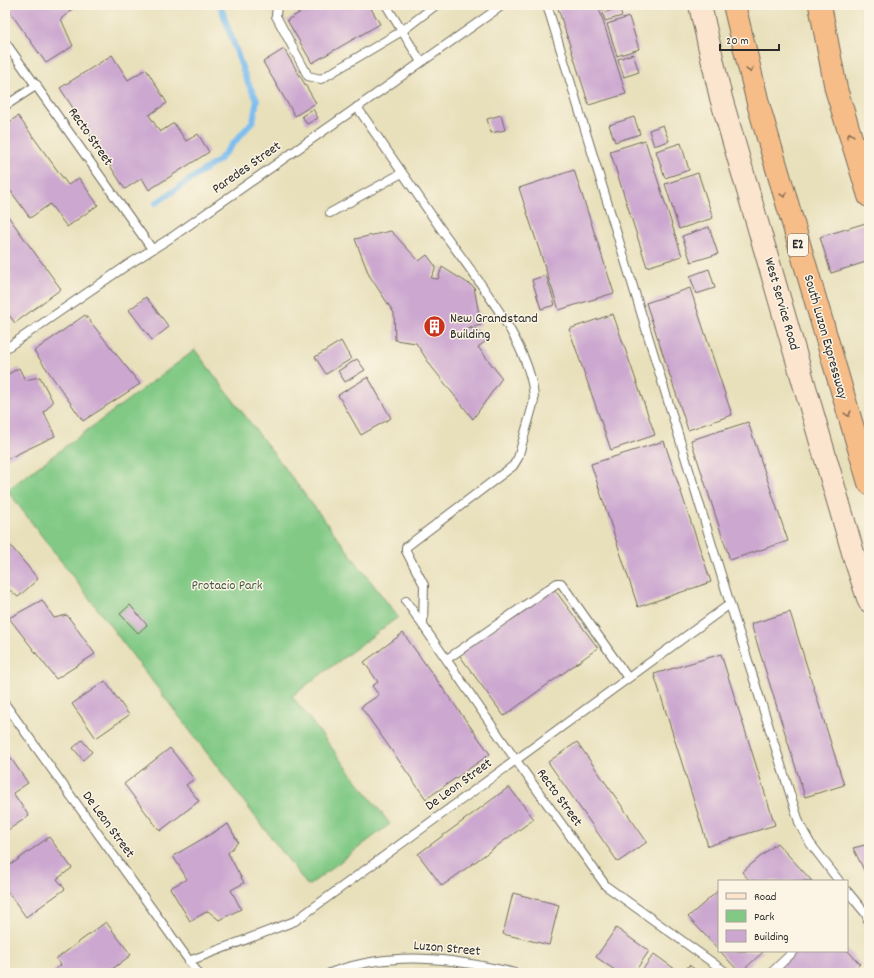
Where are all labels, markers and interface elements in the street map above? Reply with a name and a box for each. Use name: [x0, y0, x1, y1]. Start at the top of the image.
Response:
scale bar: [720, 26, 779, 52]
text: 20 m: [726, 33, 749, 50]
one-way arrow: [745, 67, 753, 73]
street label: Recto Street: [63, 104, 117, 170]
one-way arrow: [846, 132, 855, 139]
street label: Paredes Street: [208, 137, 286, 199]
one-way arrow: [779, 192, 788, 199]
road number: E2: [788, 234, 808, 256]
street label: West Service Road: [758, 255, 804, 353]
street label: South Luzon Expressway: [798, 272, 852, 402]
place label: New Grandstand Building: [450, 309, 538, 345]
building icon: New Grandstand Building: [421, 314, 447, 340]
one-way arrow: [843, 410, 852, 417]
park label: Protacio Park: [192, 576, 263, 596]
street label: De Leon Street: [421, 754, 497, 816]
street label: Recto Street: [531, 765, 587, 831]
street label: De Leon Street: [77, 787, 139, 863]
legend: [718, 880, 848, 952]
text: Road: [754, 889, 776, 906]
text: Park: [754, 909, 775, 926]
text: Building: [754, 929, 789, 946]
street label: Luzon Street: [413, 936, 481, 962]

